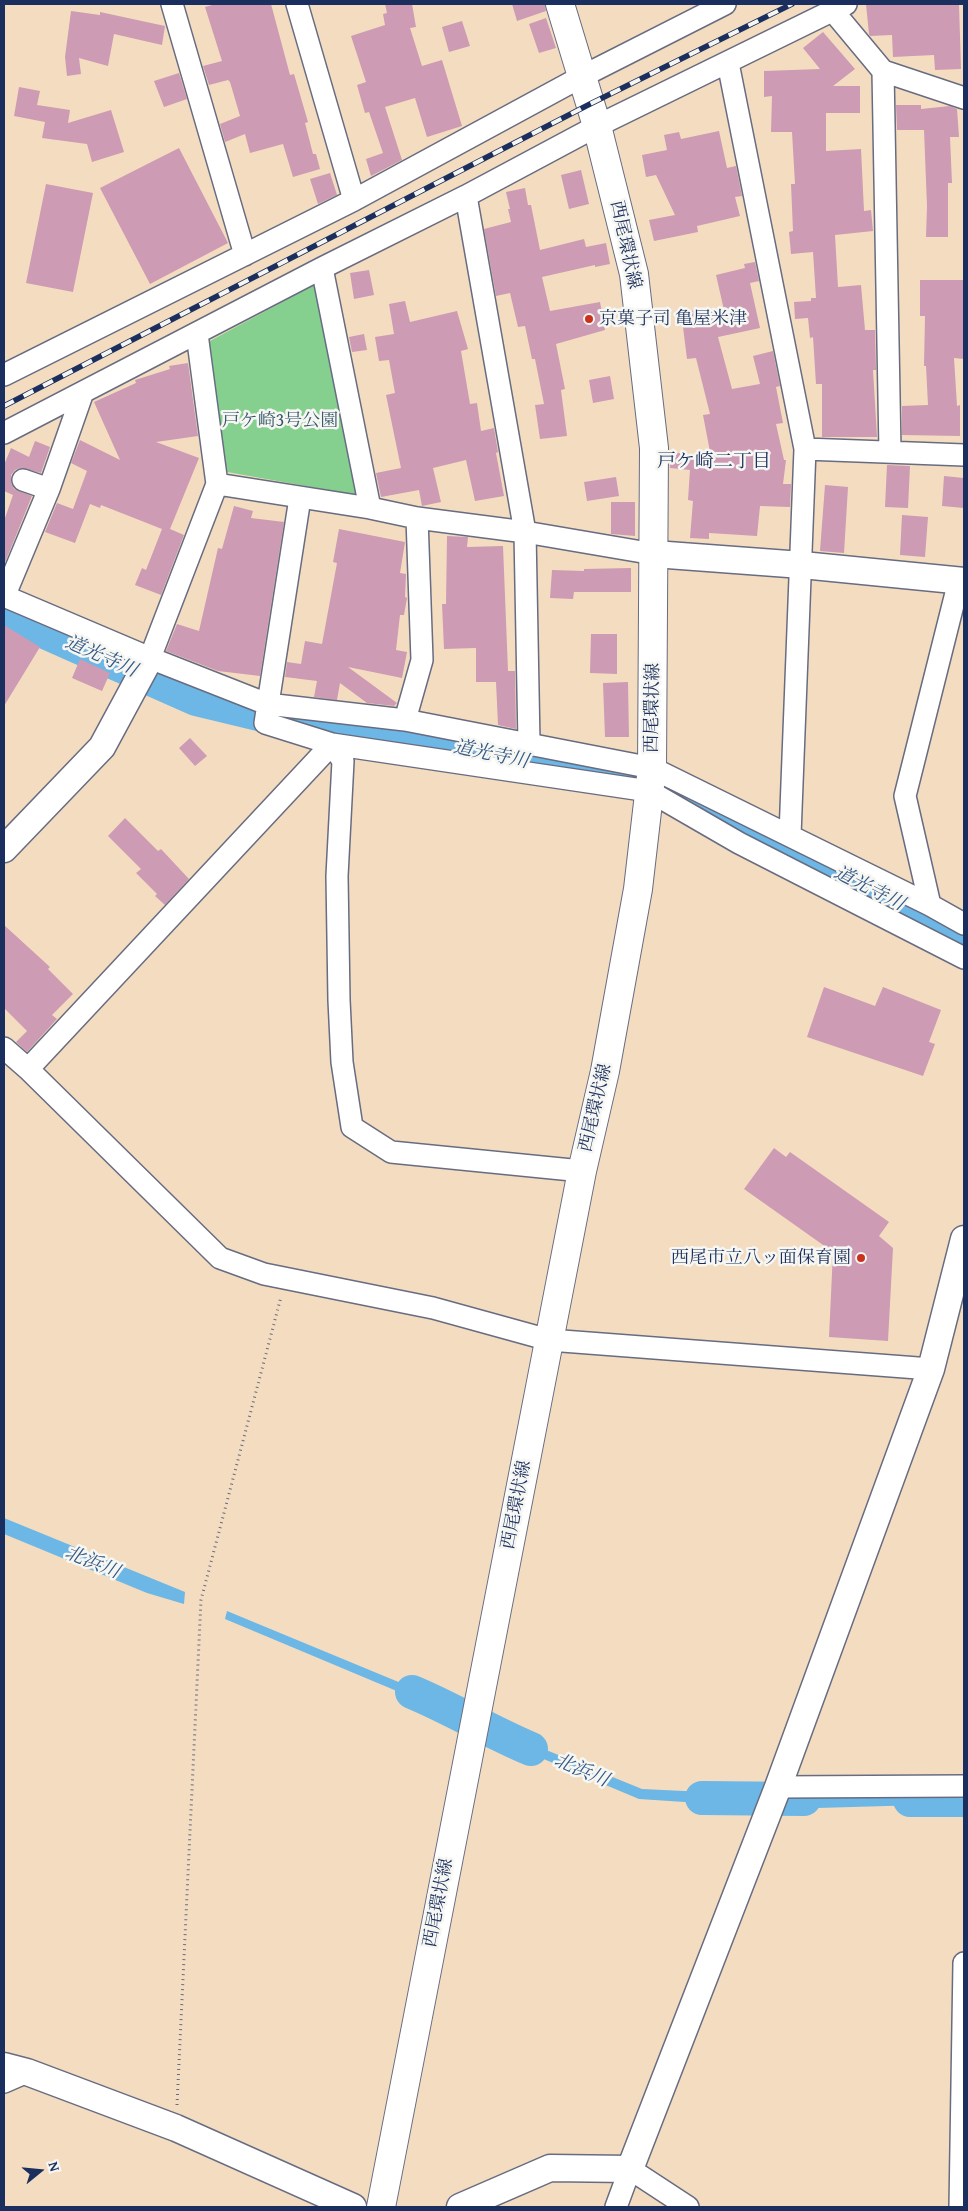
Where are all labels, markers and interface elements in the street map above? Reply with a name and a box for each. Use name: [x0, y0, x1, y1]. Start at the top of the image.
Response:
street label: 西尾環状線: [605, 199, 645, 291]
place label: 京菓子司 亀屋米津: [599, 308, 747, 330]
marker: 京菓子司 亀屋米津: [583, 313, 595, 325]
park label: 戸ケ崎3号公園: [222, 410, 338, 432]
district label: 戸ケ崎二丁目: [657, 451, 771, 473]
water label: 道光寺川: [62, 631, 140, 683]
street label: 西尾環状線: [641, 663, 665, 753]
water label: 道光寺川: [451, 736, 531, 774]
water label: 道光寺川: [830, 862, 908, 916]
street label: 西尾環状線: [575, 1062, 617, 1154]
place label: 西尾市立八ッ面保育園: [671, 1247, 851, 1269]
marker: 西尾市立八ッ面保育園: [855, 1252, 867, 1264]
street label: 西尾環状線: [498, 1459, 536, 1551]
water label: 北浜川: [61, 1542, 123, 1584]
water label: 北浜川: [550, 1749, 612, 1793]
street label: 西尾環状線: [420, 1857, 458, 1949]
north arrow: [15, 2146, 65, 2196]
text: N: [43, 2159, 65, 2174]

